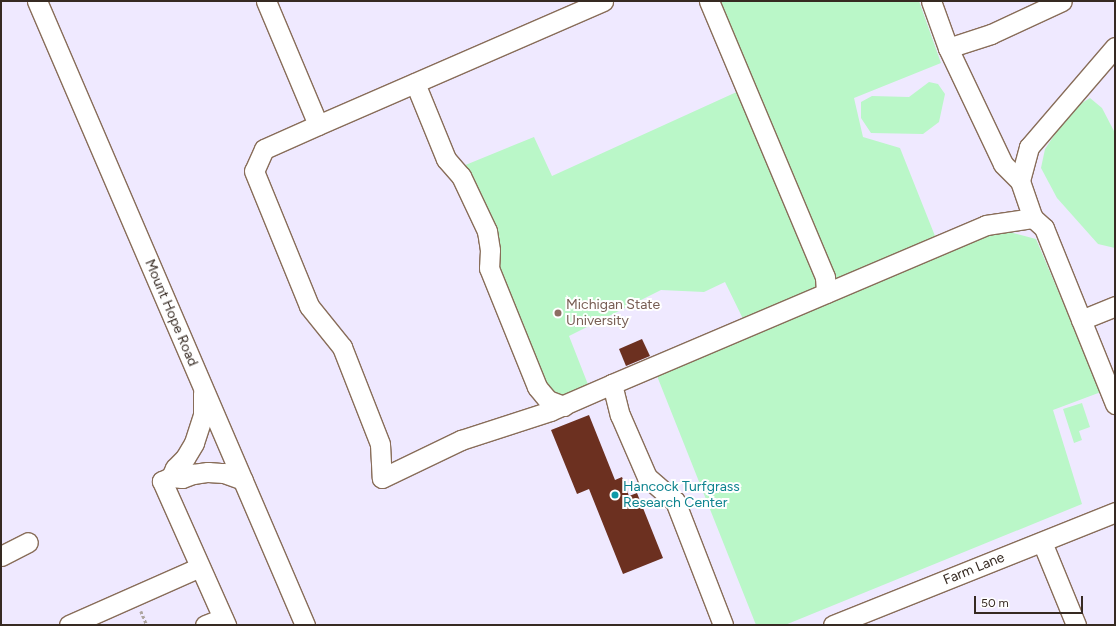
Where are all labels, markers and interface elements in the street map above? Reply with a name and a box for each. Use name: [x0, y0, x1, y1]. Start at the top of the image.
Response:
street label: Mount Hope Road: [141, 257, 201, 369]
place label: Michigan State University: [566, 297, 660, 330]
marker: Michigan State University: [553, 308, 563, 318]
place label: Hancock Turfgrass Research Center: [623, 479, 740, 512]
marker: Hancock Turfgrass Research Center: [610, 490, 620, 500]
street label: Farm Lane: [941, 549, 1007, 589]
scale bar: [976, 588, 1085, 614]
text: 50 m: [981, 596, 1009, 610]

